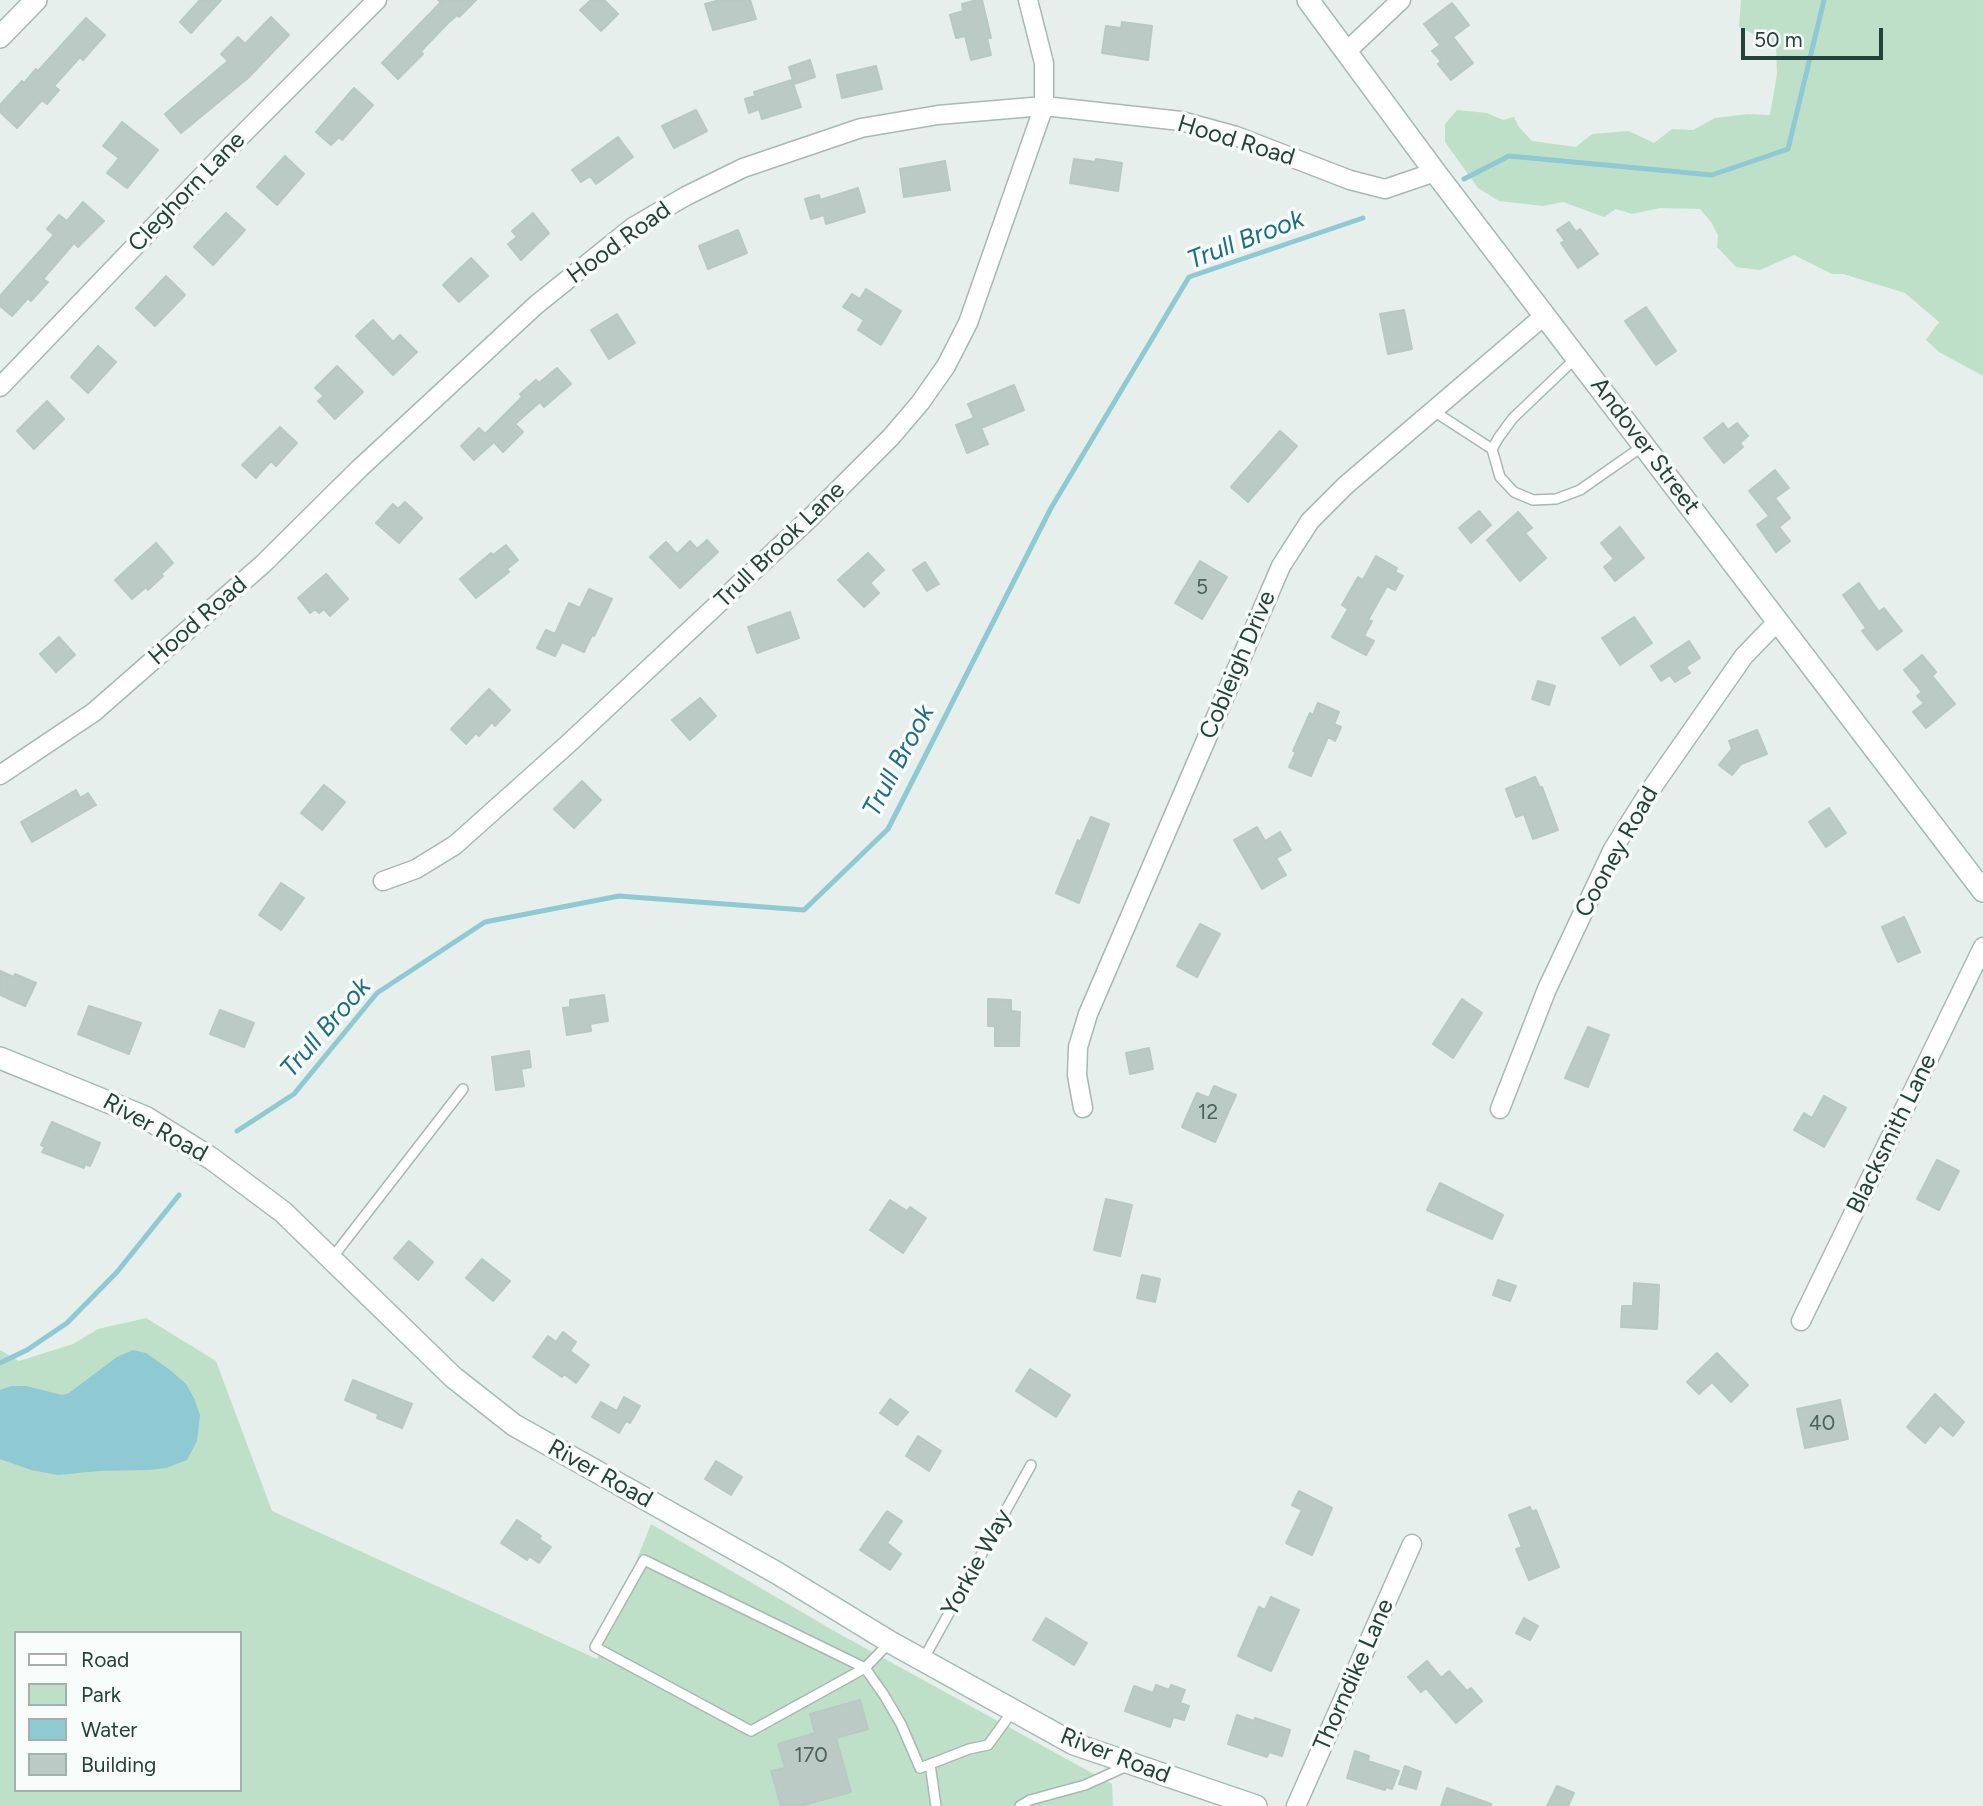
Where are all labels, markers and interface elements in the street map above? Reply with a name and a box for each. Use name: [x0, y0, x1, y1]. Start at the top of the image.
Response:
scale bar: [1745, 14, 1887, 58]
text: 50 m: [1754, 27, 1803, 52]
street label: Hood Road: [1174, 110, 1298, 172]
street label: Cleghorn Lane: [123, 126, 251, 258]
street label: Hood Road: [562, 196, 676, 290]
water label: Trull Brook: [1183, 204, 1309, 276]
street label: Andover Street: [1584, 372, 1706, 520]
street label: Trull Brook Lane: [709, 476, 851, 614]
street label: Hood Road: [143, 570, 253, 672]
house number: 5: [1196, 575, 1208, 601]
street label: Cobleigh Drive: [1194, 587, 1282, 743]
water label: Trull Brook: [857, 700, 941, 822]
street label: Cooney Road: [1569, 782, 1665, 922]
water label: Trull Brook: [274, 972, 378, 1084]
street label: Blacksmith Lane: [1841, 1050, 1943, 1218]
street label: River Road: [98, 1087, 212, 1169]
house number: 12: [1198, 1100, 1218, 1126]
house number: 40: [1809, 1411, 1835, 1437]
street label: River Road: [543, 1433, 657, 1515]
street label: Yorkie Way: [936, 1504, 1018, 1622]
street label: Thorndike Lane: [1308, 1595, 1400, 1755]
legend: [14, 1631, 242, 1792]
text: Road: [81, 1647, 129, 1672]
text: Park: [81, 1682, 121, 1707]
text: Water: [81, 1717, 137, 1742]
street label: River Road: [1056, 1722, 1174, 1790]
house number: 170: [794, 1743, 828, 1769]
text: Building: [81, 1752, 156, 1777]

